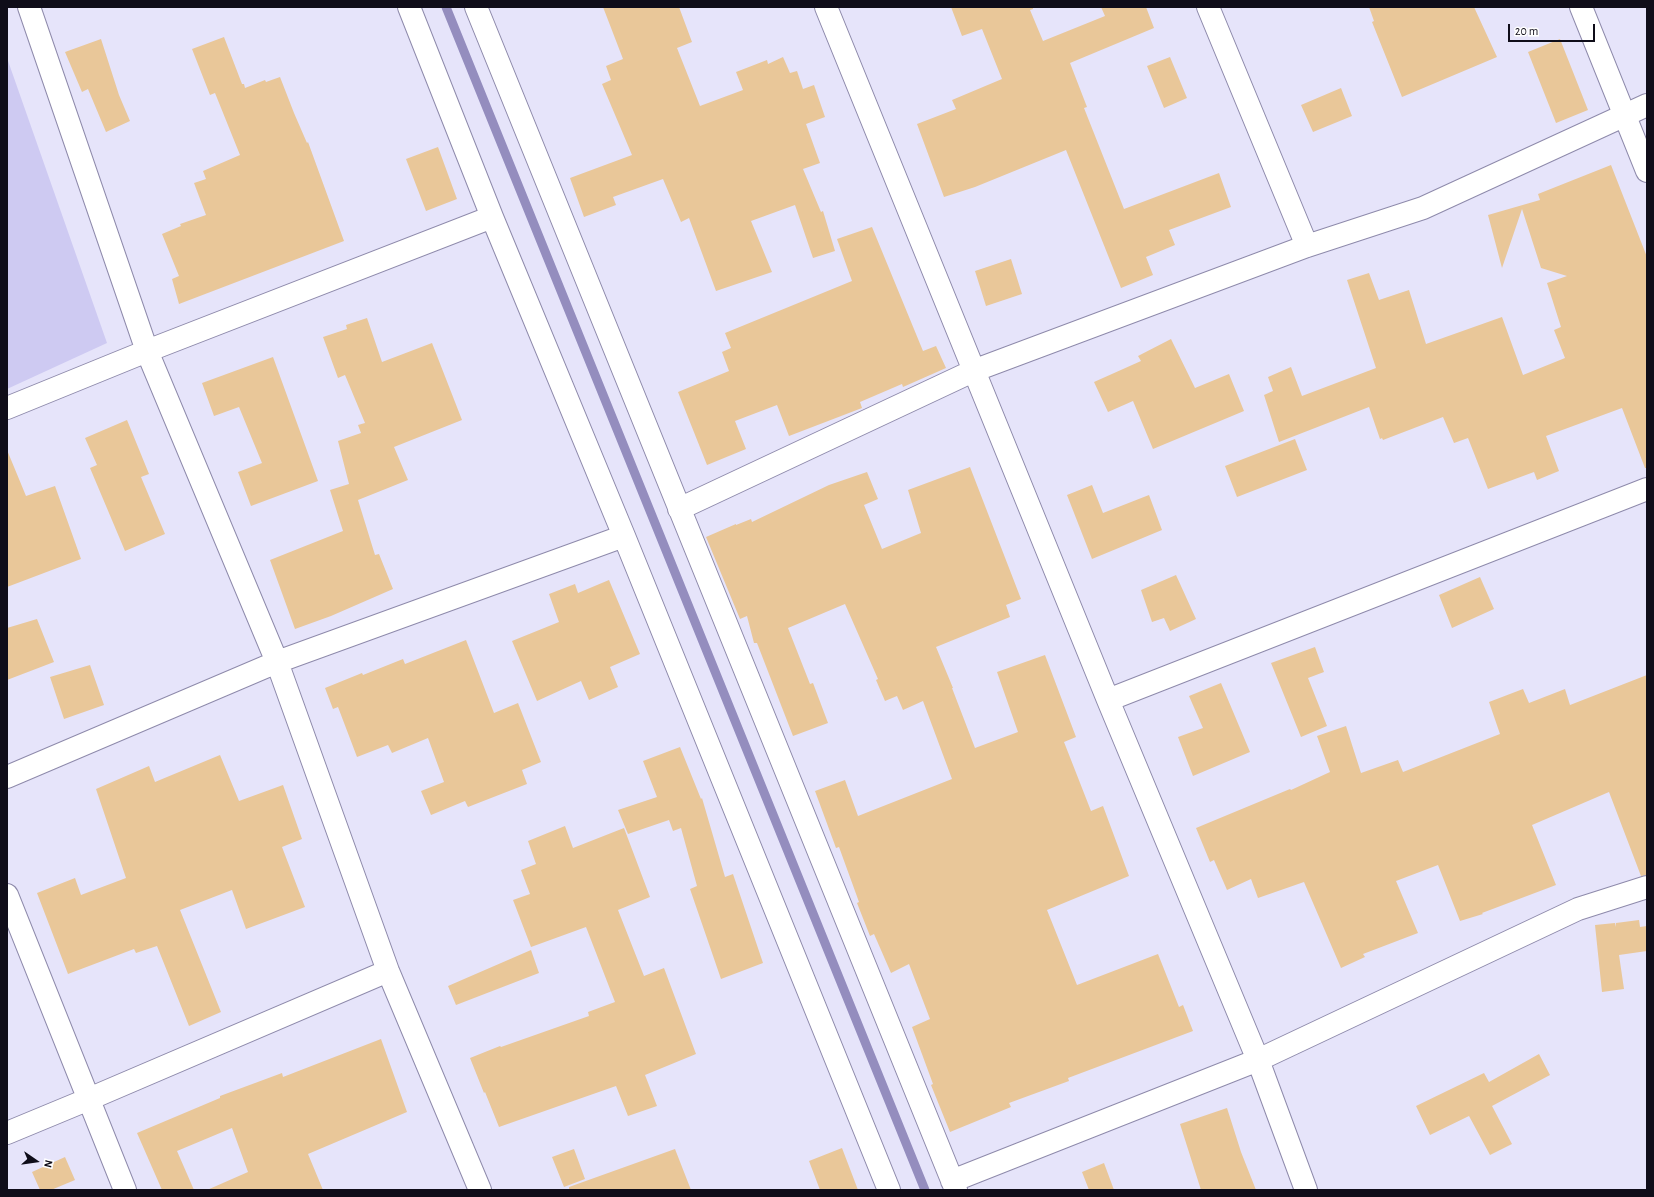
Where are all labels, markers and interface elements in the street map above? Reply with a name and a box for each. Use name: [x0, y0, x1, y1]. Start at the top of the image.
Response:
scale bar: [1510, 16, 1597, 42]
text: 20 m: [1515, 25, 1538, 37]
north arrow: [16, 1141, 56, 1181]
text: N: [42, 1159, 54, 1169]

